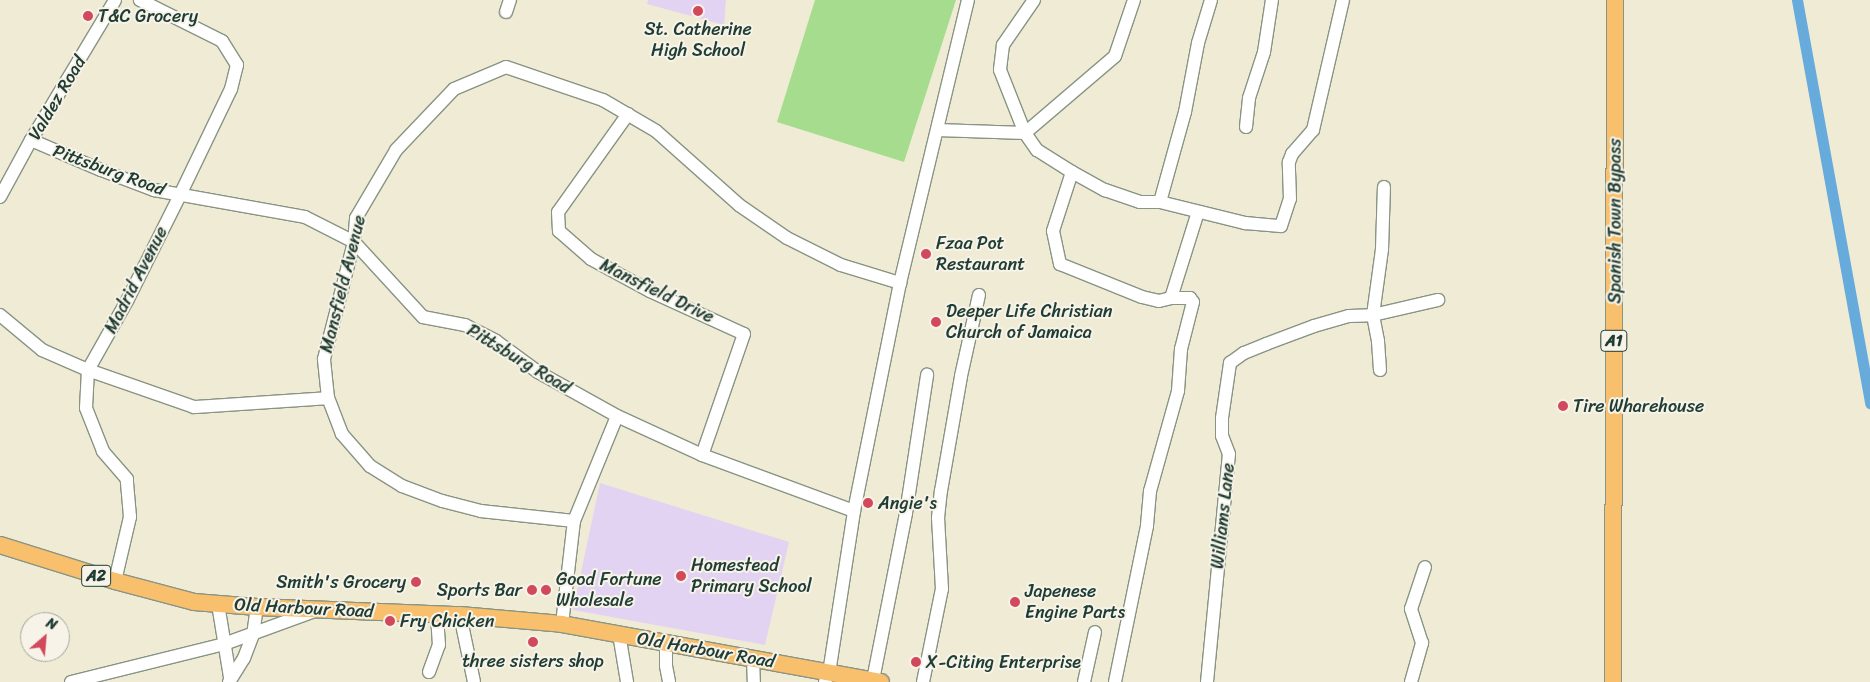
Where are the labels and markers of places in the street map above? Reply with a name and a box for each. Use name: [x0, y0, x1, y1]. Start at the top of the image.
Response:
place label: T&C Grocery: [98, 5, 198, 27]
marker: St. Catherine High School: [692, 5, 704, 17]
marker: T&C Grocery: [82, 10, 94, 22]
place label: St. Catherine High School: [644, 19, 752, 62]
place label: Fzaa Pot Restaurant: [936, 233, 1025, 276]
marker: Fzaa Pot Restaurant: [920, 248, 932, 260]
place label: Deeper Life Christian Church of Jamaica: [946, 301, 1113, 344]
marker: Deeper Life Christian Church of Jamaica: [930, 316, 942, 328]
place label: Tire Wharehouse: [1573, 395, 1704, 417]
marker: Tire Wharehouse: [1557, 400, 1569, 412]
place label: Angie's: [878, 492, 937, 514]
marker: Angie's: [862, 497, 874, 509]
place label: Homestead Primary School: [691, 555, 812, 598]
place label: Good Fortune Wholesale: [556, 569, 662, 612]
marker: Homestead Primary School: [675, 570, 687, 582]
place label: Smith's Grocery: [276, 571, 406, 593]
marker: Smith's Grocery: [410, 576, 422, 588]
place label: Sports Bar: [437, 579, 522, 601]
place label: Japenese Engine Parts: [1025, 581, 1125, 624]
marker: Sports Bar: [526, 584, 538, 596]
marker: Good Fortune Wholesale: [540, 584, 552, 596]
marker: Japenese Engine Parts: [1009, 596, 1021, 608]
place label: Fry Chicken: [400, 610, 494, 632]
marker: Fry Chicken: [384, 615, 396, 627]
marker: three sisters shop: [527, 636, 539, 648]
place label: three sisters shop: [462, 650, 604, 672]
place label: X-Citing Enterprise: [926, 651, 1081, 673]
marker: X-Citing Enterprise: [910, 656, 922, 668]

